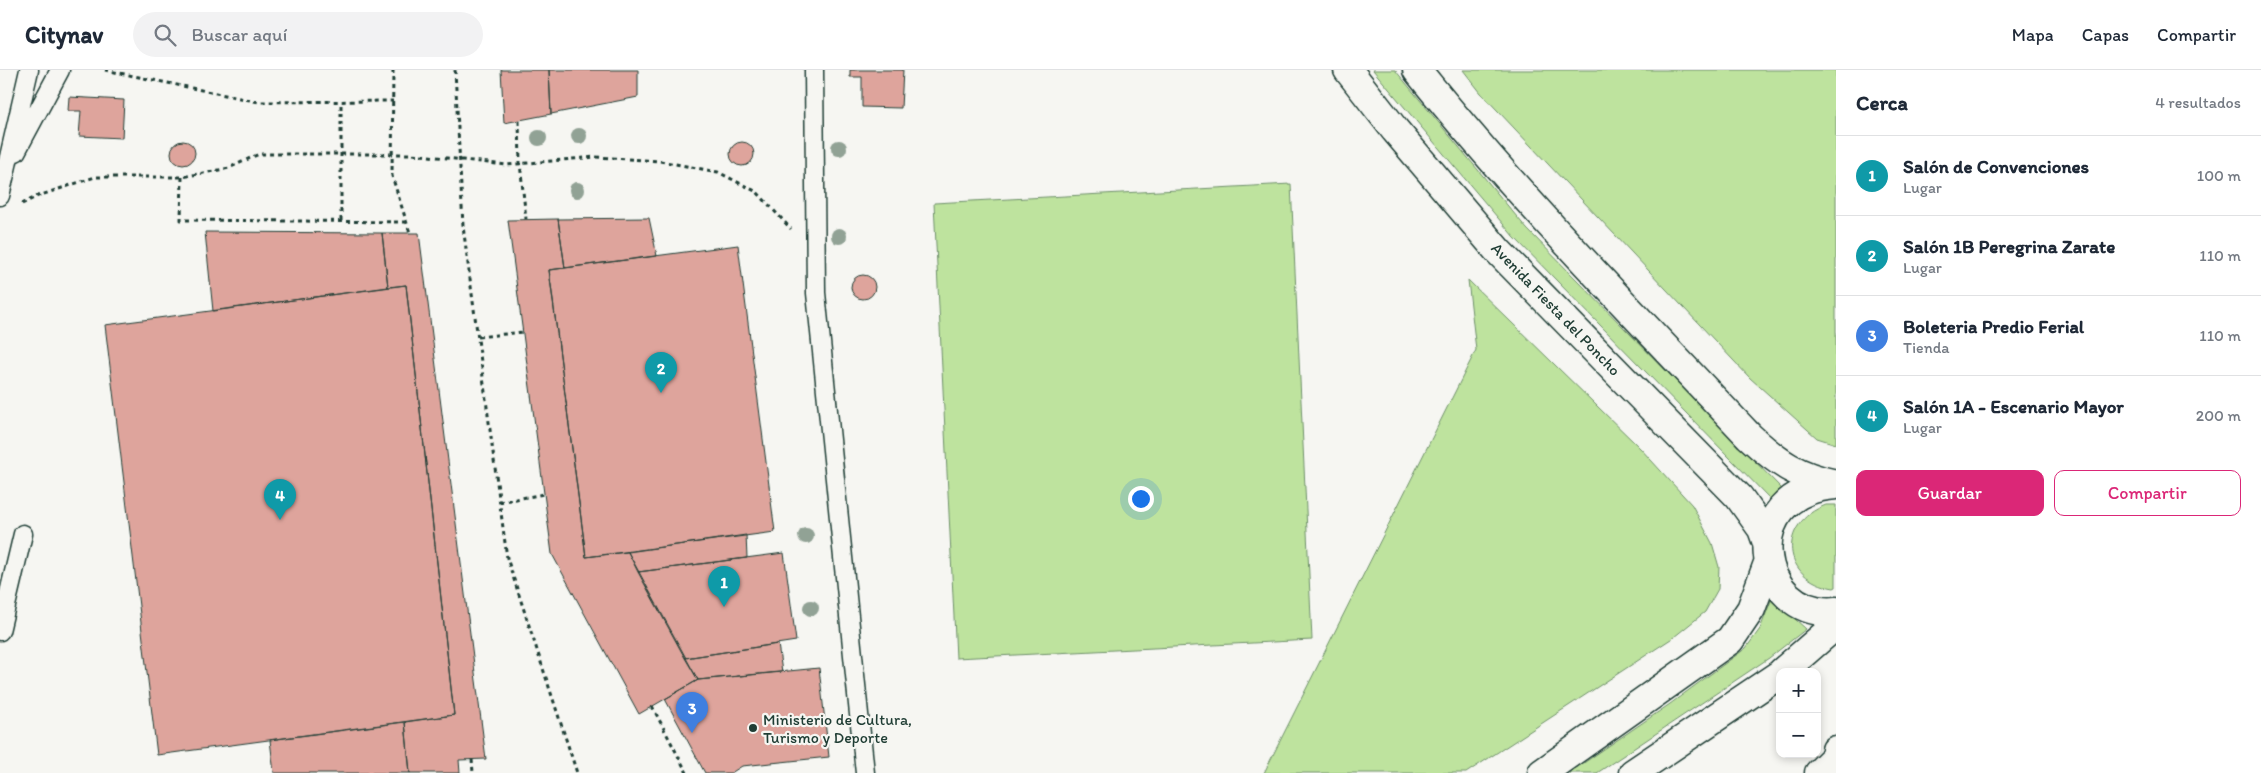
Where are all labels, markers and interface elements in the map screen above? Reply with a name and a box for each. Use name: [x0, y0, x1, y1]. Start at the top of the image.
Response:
search box: [133, 12, 483, 57]
text: Citynav: [25, 20, 103, 49]
icon: search: [151, 21, 179, 49]
text: Buscar aquí: [191, 23, 287, 46]
text: Mapa: [2012, 24, 2054, 46]
text: Capas: [2082, 24, 2129, 46]
text: Compartir: [2157, 24, 2236, 46]
text: Cerca: [1856, 90, 1908, 115]
text: 4 resultados: [2155, 93, 2241, 112]
text: Salón de Convenciones: [1903, 155, 2089, 178]
text: 1: [1868, 166, 1876, 185]
text: 100 m: [2197, 166, 2241, 185]
text: Lugar: [1903, 178, 1942, 197]
text: Salón 1B Peregrina Zarate: [1903, 235, 2115, 258]
street label: Avenida Fiesta del Poncho: [1487, 238, 1625, 380]
text: 2: [1868, 246, 1876, 265]
text: 110 m: [2199, 246, 2241, 265]
text: Lugar: [1903, 258, 1942, 277]
text: Boleteria Predio Ferial: [1903, 315, 2084, 338]
text: 3: [1868, 326, 1876, 345]
text: 110 m: [2199, 326, 2241, 345]
text: Tienda: [1903, 338, 1950, 357]
pin: 2: [645, 352, 677, 393]
text: Salón 1A - Escenario Mayor: [1903, 395, 2124, 418]
text: 4: [1867, 406, 1877, 425]
text: 200 m: [2196, 406, 2241, 425]
text: Lugar: [1903, 418, 1942, 437]
button: Guardar: [1856, 470, 2044, 516]
button: Compartir: [2054, 470, 2241, 516]
pin: 4: [264, 479, 296, 520]
your location: [1128, 486, 1154, 512]
pin: 1: [708, 566, 740, 607]
map controls: [1776, 668, 1821, 758]
button: +: [1776, 668, 1821, 713]
pin: 3: [676, 692, 708, 733]
place label: Ministerio de Cultura, Turismo y Deporte: [763, 710, 912, 747]
button: −: [1776, 713, 1821, 758]
marker: Ministerio de Cultura, Turismo y Deporte: [747, 722, 759, 734]

